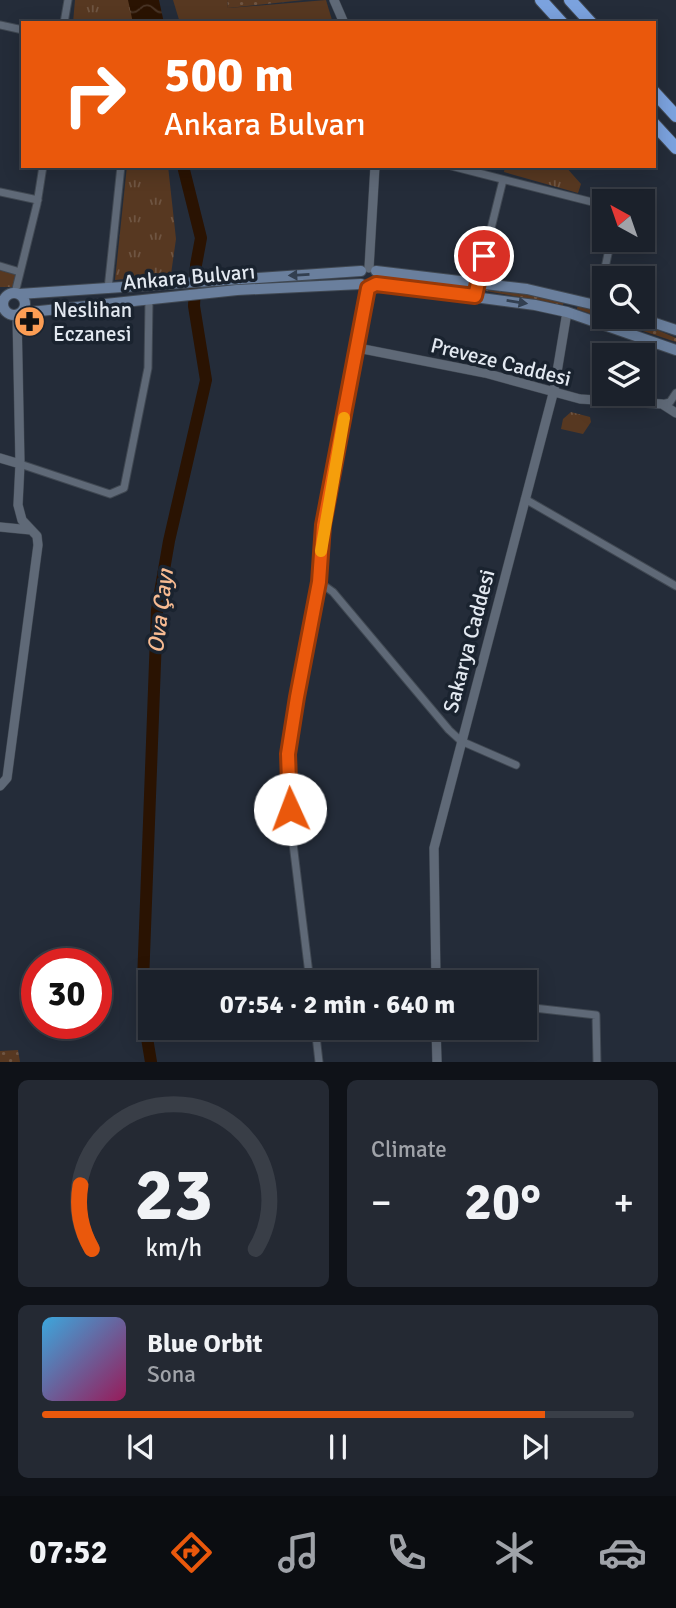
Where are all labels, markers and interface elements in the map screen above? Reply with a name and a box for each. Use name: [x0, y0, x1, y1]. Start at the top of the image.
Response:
text: 500 m: [164, 45, 294, 105]
icon: right: [49, 49, 140, 140]
text: Ankara Bulvarı: [164, 105, 366, 144]
north arrow: [592, 189, 654, 252]
map controls: [592, 189, 655, 406]
pin: [454, 226, 514, 286]
icon: arrive: [465, 237, 503, 275]
street label: Ankara Bulvarı: [122, 258, 256, 296]
button: search: [592, 266, 655, 329]
one-way arrow: [288, 269, 310, 280]
place label: Neslihan Eczanesi: [53, 297, 132, 347]
one-way arrow: [506, 297, 528, 308]
pharmacy icon: Neslihan Eczanesi: [13, 305, 47, 339]
street label: Preveze Caddesi: [428, 332, 574, 392]
button: layers: [592, 343, 655, 406]
water label: Ova Çayı: [141, 566, 180, 655]
street label: Sakarya Caddesi: [437, 566, 501, 716]
position arrow: [253, 772, 327, 846]
speed limit sign: 30: [21, 948, 112, 1039]
text: 07:54 · 2 min · 640 m: [220, 989, 455, 1021]
text: Climate: [371, 1135, 447, 1164]
text: 23: [134, 1152, 213, 1241]
text: 20°: [464, 1170, 541, 1234]
text: −: [371, 1179, 392, 1226]
text: +: [613, 1179, 634, 1226]
text: km/h: [145, 1232, 202, 1263]
text: Blue Orbit: [147, 1328, 263, 1360]
text: Sona: [147, 1360, 196, 1389]
icon: previous: [122, 1428, 160, 1466]
icon: pause: [319, 1428, 357, 1466]
icon: next: [516, 1428, 554, 1466]
icon: directions: [167, 1528, 216, 1577]
icon: music: [274, 1528, 323, 1577]
icon: phone: [382, 1528, 431, 1577]
icon: climate: [490, 1528, 539, 1577]
icon: car: [598, 1528, 647, 1577]
text: 07:52: [29, 1533, 108, 1572]

